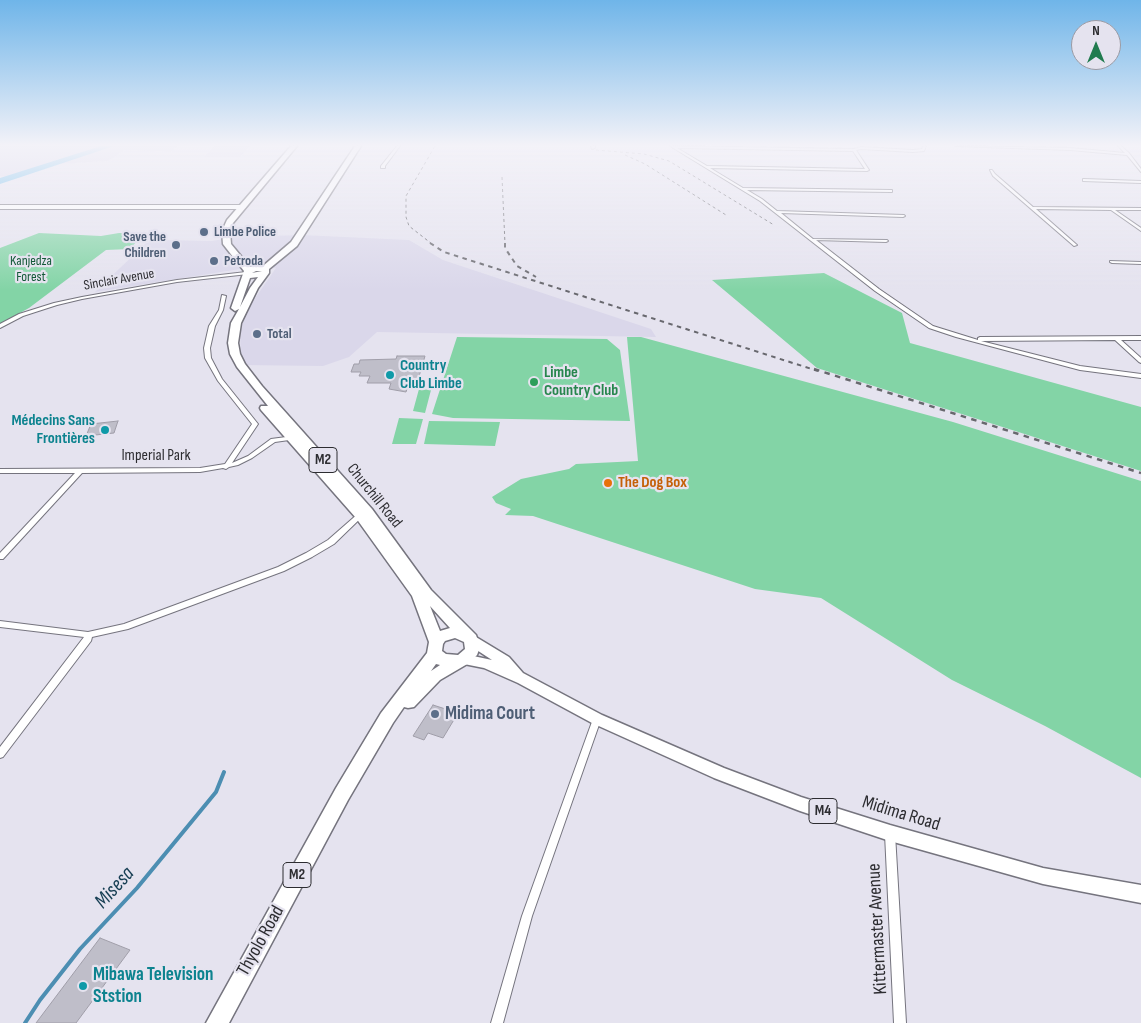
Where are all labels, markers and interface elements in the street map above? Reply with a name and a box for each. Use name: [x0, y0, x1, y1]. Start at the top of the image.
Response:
north arrow: [1071, 20, 1121, 70]
text: N: [1092, 22, 1100, 39]
place label: Limbe Police: [214, 224, 276, 240]
marker: Limbe Police: [198, 226, 210, 238]
place label: Save the Children: [123, 229, 166, 262]
marker: Save the Children: [170, 239, 182, 251]
park label: Kanjedza Forest: [10, 253, 52, 286]
place label: Petroda: [224, 253, 263, 269]
marker: Petroda: [208, 255, 220, 267]
street label: Sinclair Avenue: [82, 266, 156, 294]
place label: Total: [267, 326, 292, 342]
marker: Total: [251, 328, 263, 340]
place label: Country Club Limbe: [400, 356, 462, 394]
place label: Limbe Country Club: [544, 363, 618, 401]
marker: Country Club Limbe: [384, 369, 396, 381]
marker: Limbe Country Club: [528, 376, 540, 388]
place label: Médecins Sans Frontières: [11, 411, 95, 449]
marker: Médecins Sans Frontières: [99, 424, 111, 436]
street label: Imperial Park: [121, 446, 191, 466]
road number: M2: [309, 448, 337, 472]
street label: Churchill Road: [342, 460, 406, 532]
place label: The Dog Box: [618, 473, 687, 493]
marker: The Dog Box: [602, 477, 614, 489]
place label: Midima Court: [445, 703, 535, 725]
marker: Midima Court: [429, 708, 441, 720]
street label: Midima Road: [859, 791, 943, 837]
road number: M4: [809, 798, 837, 824]
water label: Misesa: [90, 862, 140, 914]
road number: M2: [283, 862, 311, 888]
street label: Kittermaster Avenue: [863, 863, 893, 995]
street label: Thyolo Road: [232, 902, 290, 980]
place label: Mibawa Television Ststion: [93, 964, 214, 1008]
marker: Mibawa Television Ststion: [77, 980, 89, 992]

